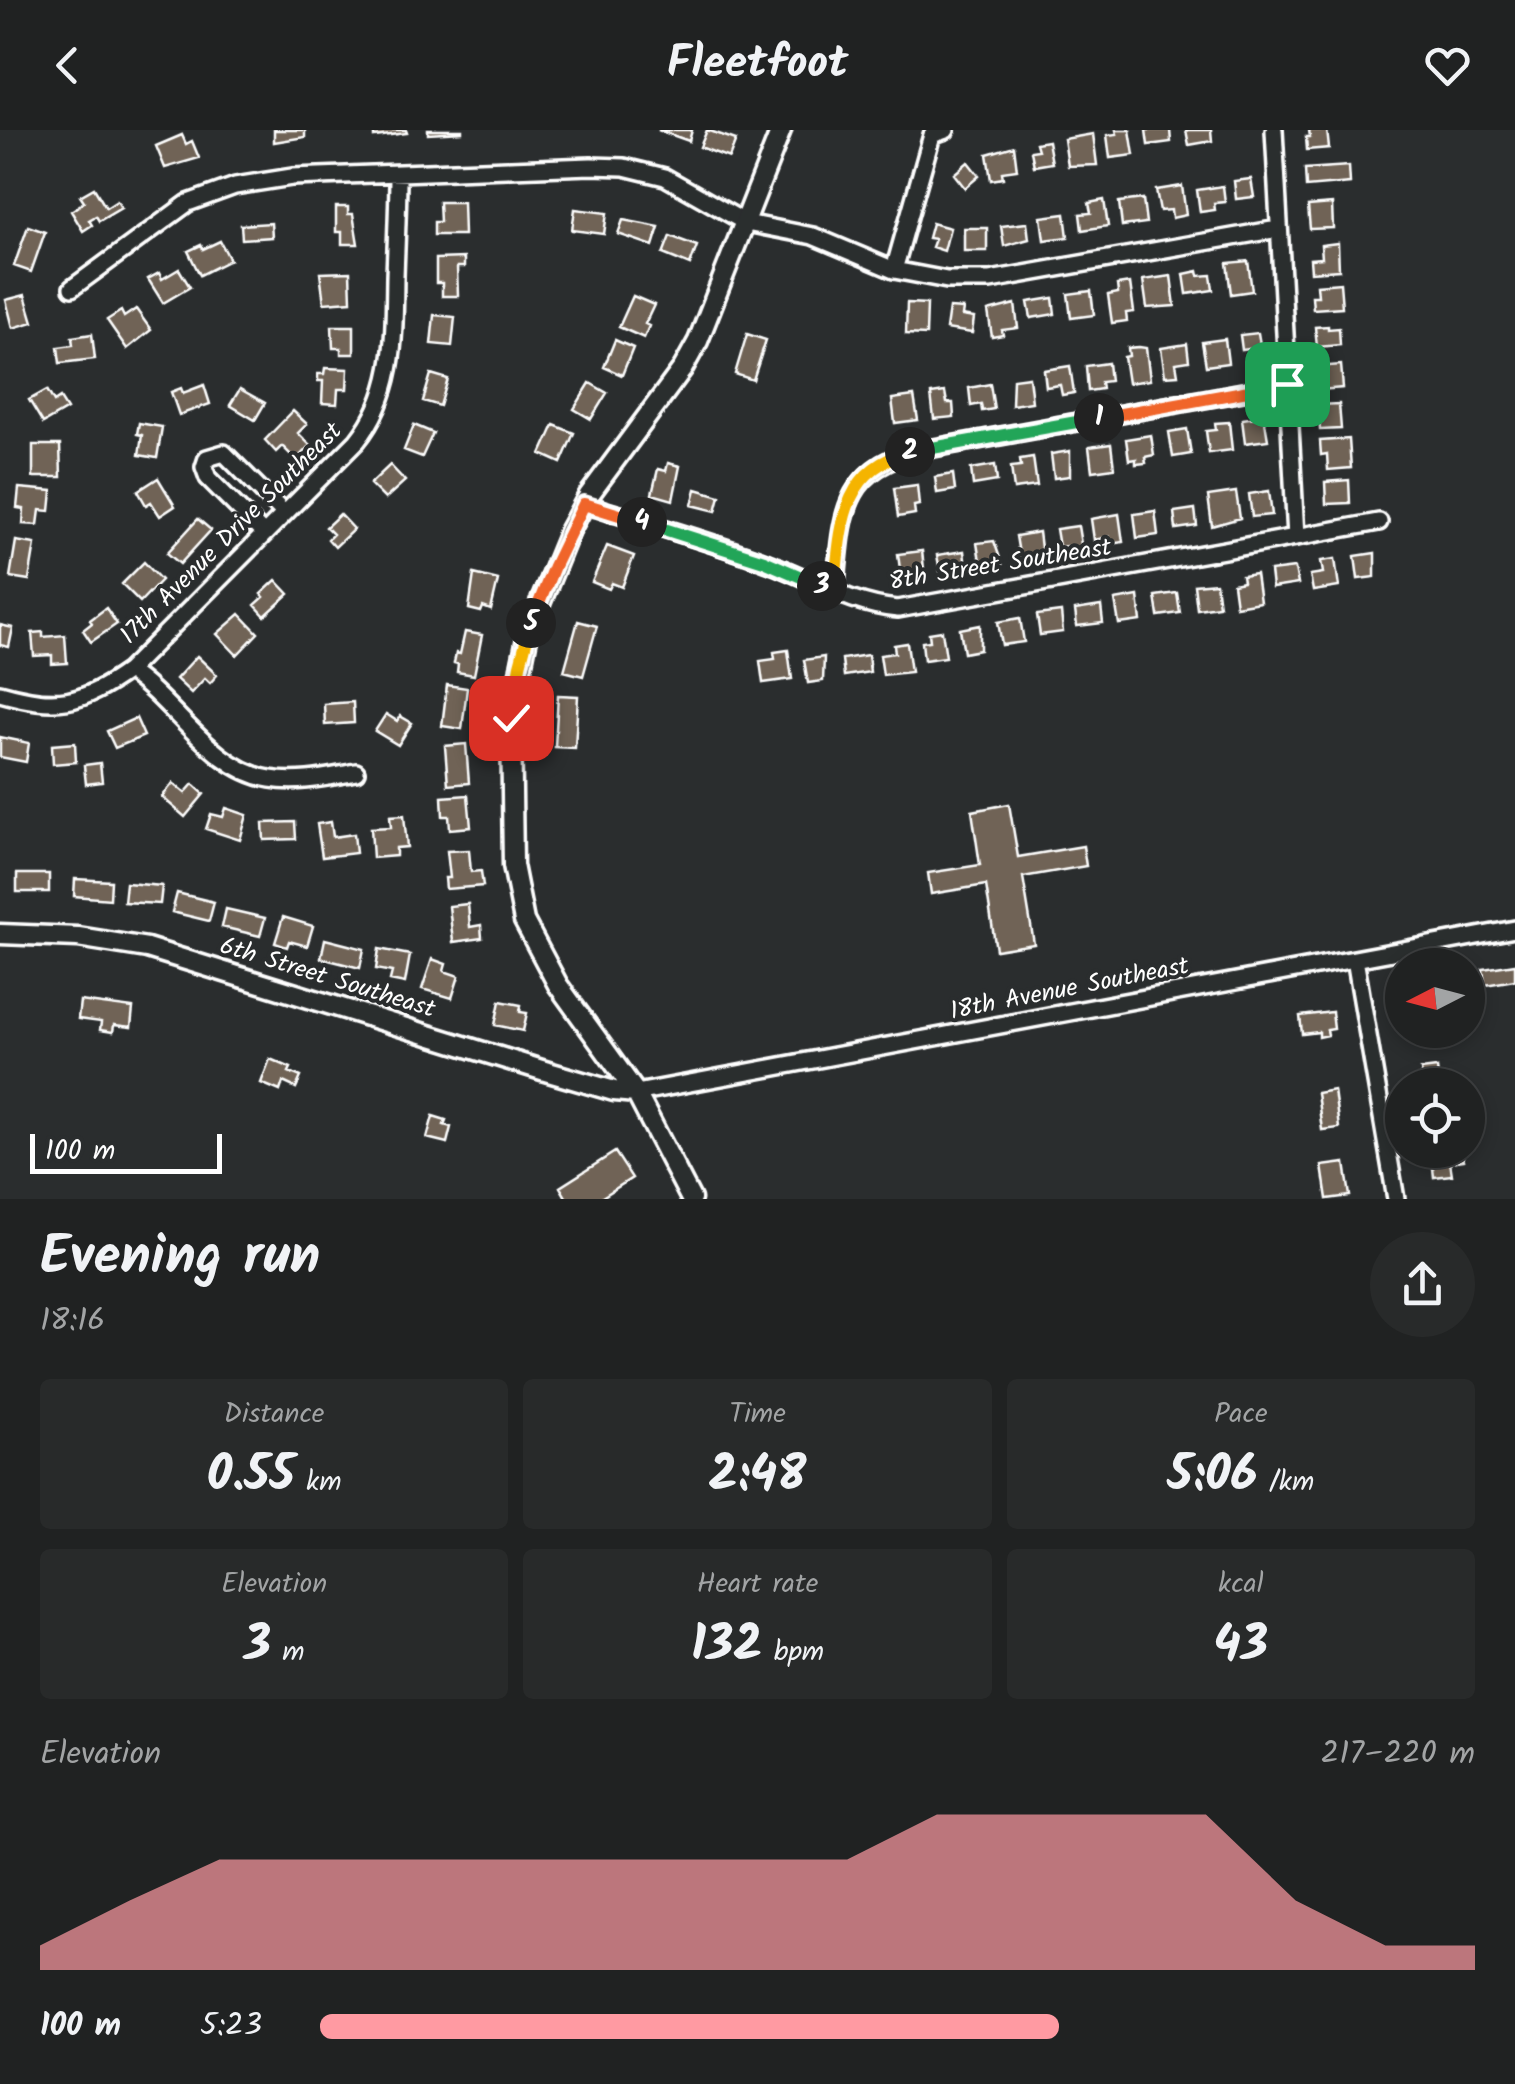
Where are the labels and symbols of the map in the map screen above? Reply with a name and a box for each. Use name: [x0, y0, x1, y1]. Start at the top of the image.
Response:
pin: [1245, 342, 1330, 427]
pin: 1: [1074, 393, 1124, 443]
street label: 17th Avenue Drive Southeast: [111, 413, 352, 654]
pin: 2: [885, 427, 935, 477]
pin: 4: [617, 497, 667, 547]
street label: 8th Street Southeast: [886, 528, 1115, 602]
pin: 3: [797, 561, 847, 611]
pin: 5: [506, 598, 556, 648]
pin: [469, 676, 554, 761]
street label: 6th Street Southeast: [215, 926, 440, 1030]
street label: 18th Avenue Southeast: [946, 946, 1193, 1032]
north arrow: [1385, 948, 1485, 1048]
scale bar: [30, 1129, 222, 1174]

